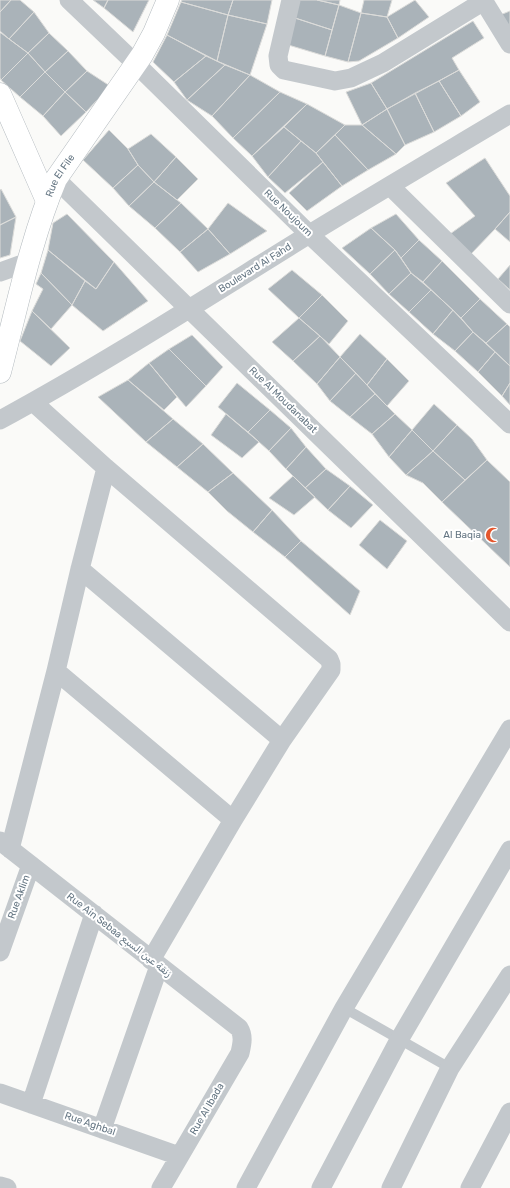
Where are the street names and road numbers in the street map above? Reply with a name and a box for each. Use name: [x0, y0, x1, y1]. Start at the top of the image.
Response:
street label: Rue El File: [43, 152, 78, 199]
street label: Rue Noujoum: [261, 187, 315, 239]
street label: Boulevard Al Fahd: [216, 241, 294, 295]
street label: Rue Al Moudanabat: [246, 364, 320, 436]
street label: Rue Aklim: [6, 873, 33, 921]
street label: Rue Ain Sebaa زنقة عين السبع: [64, 890, 174, 980]
street label: Rue Al Ibada: [187, 1081, 227, 1137]
street label: Rue Aghbal: [63, 1110, 117, 1138]

